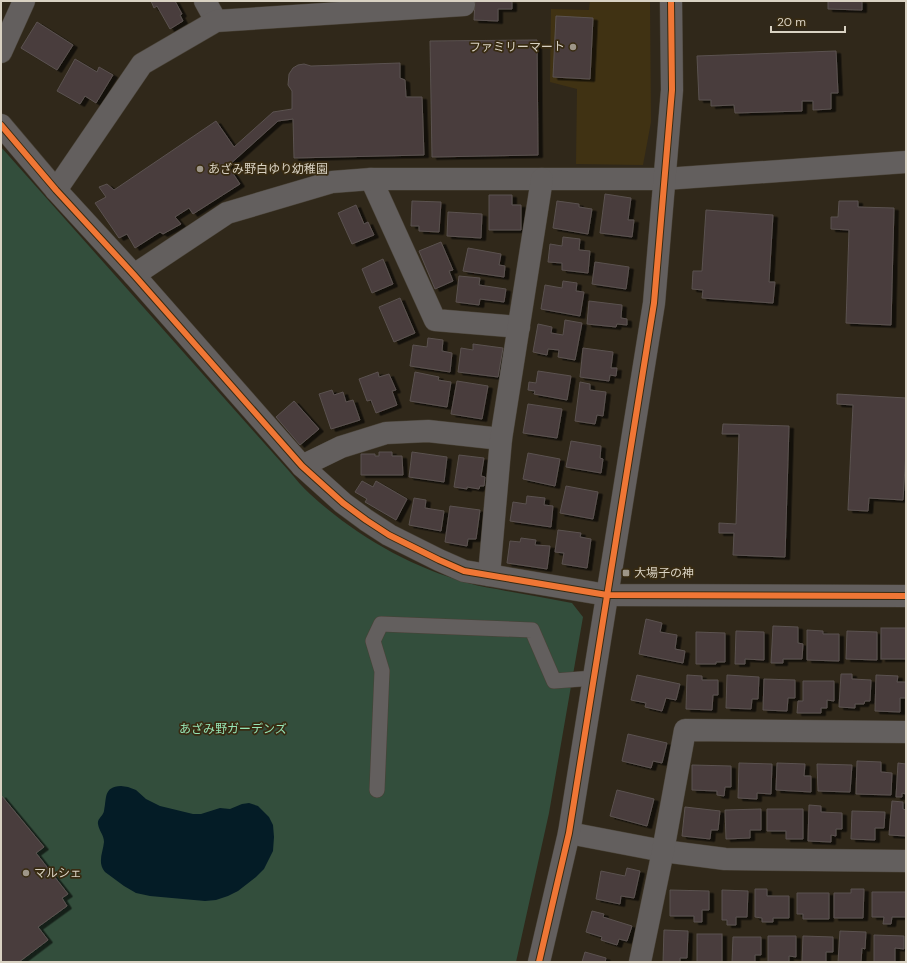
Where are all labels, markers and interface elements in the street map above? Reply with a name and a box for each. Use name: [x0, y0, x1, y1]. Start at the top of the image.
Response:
scale bar: [771, 8, 845, 34]
text: 20 m: [777, 14, 806, 30]
place label: ファミリーマート: [469, 39, 565, 55]
marker: ファミリーマート: [568, 42, 578, 52]
place label: あざみ野白ゆり幼稚園: [208, 161, 328, 177]
marker: あざみ野白ゆり幼稚園: [195, 164, 205, 174]
place label: 大場子の神: [634, 565, 694, 581]
marker: 大場子の神: [621, 568, 631, 578]
park label: あざみ野ガーデンズ: [179, 721, 287, 737]
place label: マルシェ: [34, 865, 82, 881]
marker: マルシェ: [21, 868, 31, 878]

